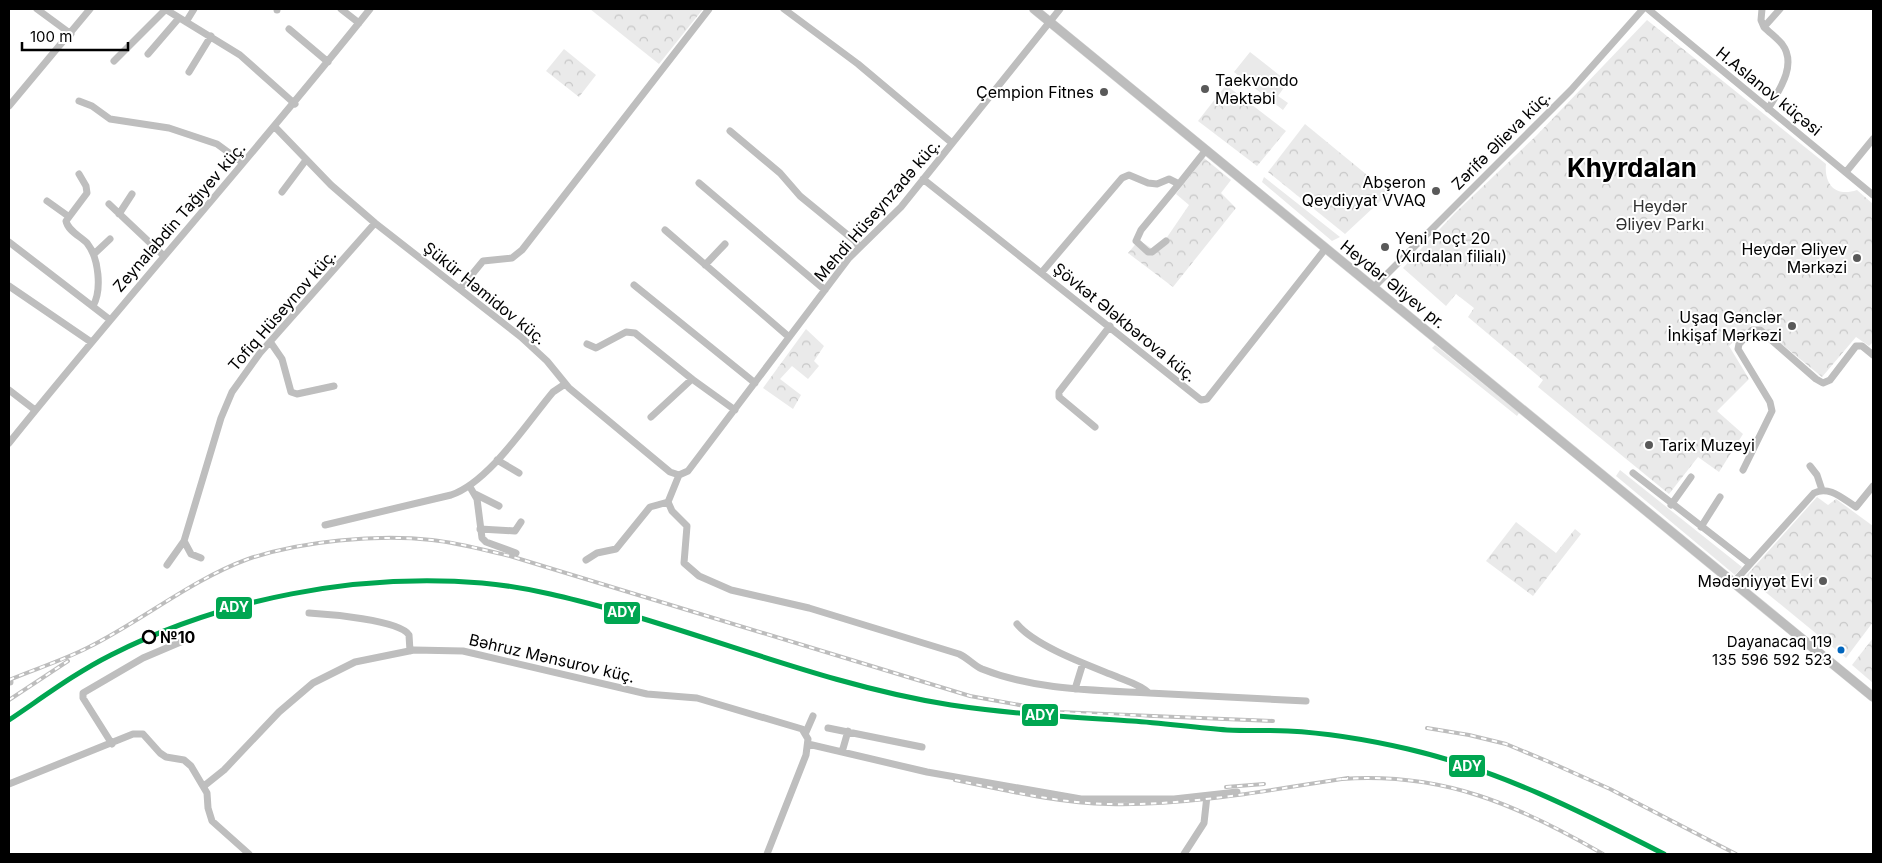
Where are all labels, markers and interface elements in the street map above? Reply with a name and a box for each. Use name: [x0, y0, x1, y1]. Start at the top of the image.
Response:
scale bar: [22, 20, 129, 52]
text: 100 m: [30, 27, 72, 46]
street label: H.Aslanov küçəsi: [1712, 42, 1826, 140]
place label: Taekvondo Məktəbi: [1215, 70, 1298, 108]
place label: Çempion Fitnes: [976, 82, 1094, 102]
marker: Taekvondo Məktəbi: [1199, 83, 1211, 95]
marker: Çempion Fitnes: [1098, 86, 1110, 98]
street label: Zərifə Əlieva küç.: [1447, 86, 1555, 194]
street label: Mehdi Hüseynzadə küç.: [810, 135, 944, 285]
street label: Zeynalabdin Tağıyev küç.: [109, 138, 249, 296]
district label: Khyrdalan: [1567, 152, 1697, 183]
place label: Abşeron Qeydiyyat VVAQ: [1302, 172, 1426, 210]
marker: Abşeron Qeydiyyat VVAQ: [1430, 185, 1442, 197]
park label: Heydər Əliyev Parkı: [1615, 196, 1705, 234]
place label: Yeni Poçt 20 (Xırdalan filialı): [1395, 228, 1507, 266]
street label: Heydər Əliyev pr.: [1336, 235, 1450, 333]
street label: Şükür Həmidov küç.: [420, 237, 550, 349]
place label: Heydər Əliyev Mərkəzi: [1741, 239, 1847, 277]
marker: Yeni Poçt 20 (Xırdalan filialı): [1379, 241, 1391, 253]
street label: Tofiq Hüseynov küç.: [224, 245, 340, 375]
marker: Heydər Əliyev Mərkəzi: [1851, 252, 1863, 264]
street label: Şövkət Ələkbərova küç.: [1049, 258, 1201, 386]
place label: Uşaq Gənclər İnkişaf Mərkəzi: [1667, 307, 1782, 345]
marker: Uşaq Gənclər İnkişaf Mərkəzi: [1786, 320, 1798, 332]
place label: Tarix Muzeyi: [1659, 435, 1755, 455]
marker: Tarix Muzeyi: [1643, 439, 1655, 451]
place label: Mədəniyyət Evi: [1698, 571, 1813, 591]
marker: Mədəniyyət Evi: [1817, 575, 1829, 587]
line badge: ADY: [215, 596, 253, 620]
text: ADY: [219, 598, 249, 615]
line badge: ADY: [603, 601, 641, 625]
text: ADY: [607, 603, 637, 620]
place label: №10: [160, 627, 196, 647]
street label: Bəhruz Mənsurov küç.: [467, 629, 637, 687]
marker: №10: [142, 630, 156, 644]
place label: Dayanacaq 119 135 596 592 523: [1712, 632, 1832, 669]
marker: Dayanacaq 119 135 596 592 523: [1836, 645, 1846, 655]
line badge: ADY: [1021, 703, 1059, 727]
text: ADY: [1025, 706, 1055, 723]
line badge: ADY: [1448, 754, 1486, 778]
text: ADY: [1452, 757, 1482, 774]

